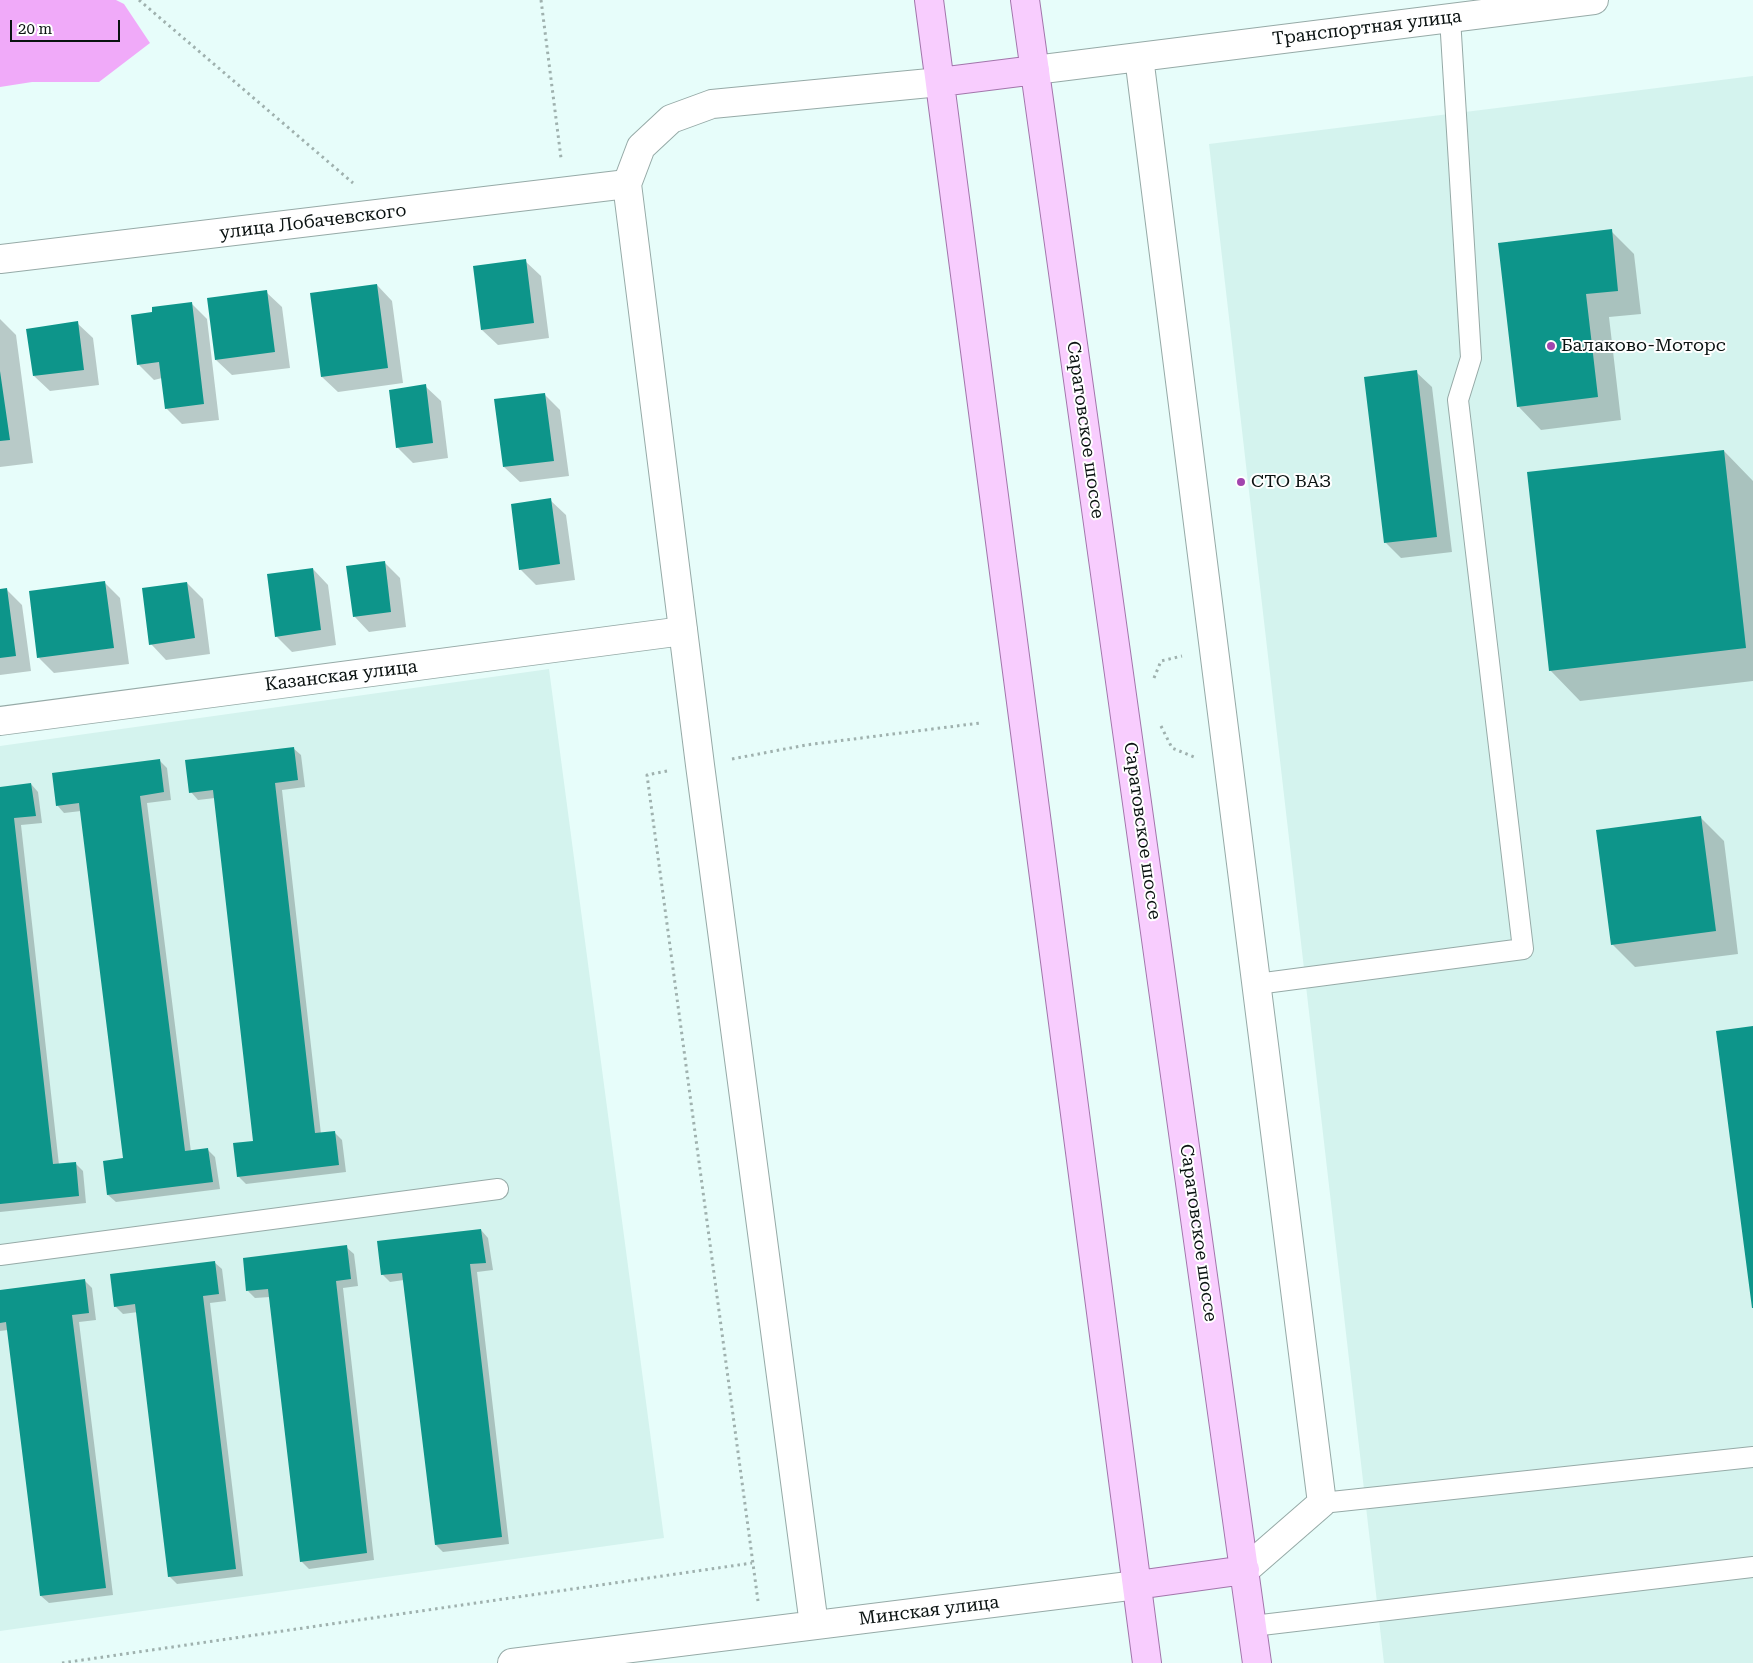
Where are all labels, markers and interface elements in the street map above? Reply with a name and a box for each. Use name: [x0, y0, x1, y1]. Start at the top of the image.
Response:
street label: Транспортная улица: [1271, 6, 1463, 50]
scale bar: [12, 10, 122, 42]
text: 20 m: [18, 20, 52, 38]
street label: улица Лобачевского: [218, 200, 408, 244]
place label: Балаково-Моторс: [1561, 335, 1726, 357]
street label: Саратовское шоссе: [1062, 340, 1108, 520]
marker: Балаково-Моторс: [1545, 340, 1557, 352]
place label: СТО ВАЗ: [1251, 471, 1331, 493]
marker: СТО ВАЗ: [1235, 476, 1247, 488]
street label: Казанская улица: [263, 656, 419, 696]
street label: Саратовское шоссе: [1119, 741, 1165, 921]
street label: Саратовское шоссе: [1175, 1143, 1221, 1323]
street label: Минская улица: [858, 1592, 1000, 1630]

